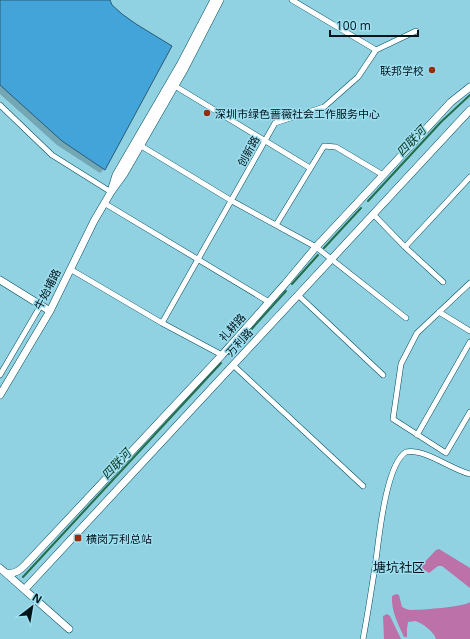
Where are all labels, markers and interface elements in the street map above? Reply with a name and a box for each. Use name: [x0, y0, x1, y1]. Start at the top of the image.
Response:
scale bar: [330, 12, 418, 38]
text: 100 m: [336, 17, 371, 34]
place label: 联邦学校: [380, 63, 424, 78]
marker: 联邦学校: [427, 65, 437, 75]
place label: 深圳市绿色蔷薇社会工作服务中心: [215, 106, 380, 121]
marker: 深圳市绿色蔷薇社会工作服务中心: [202, 108, 212, 118]
water label: 四联河: [393, 121, 431, 160]
street label: 创新路: [233, 133, 263, 169]
street label: 牛始埔路: [30, 266, 64, 312]
street label: 礼耕路: [215, 310, 249, 344]
street label: 万利路: [222, 325, 256, 359]
water label: 四联河: [98, 444, 136, 483]
place label: 横岗万利总站: [86, 531, 152, 546]
marker: 横岗万利总站: [73, 533, 83, 543]
district label: 塘坑社区: [373, 558, 425, 576]
north arrow: [12, 587, 52, 627]
text: N: [30, 589, 45, 607]

